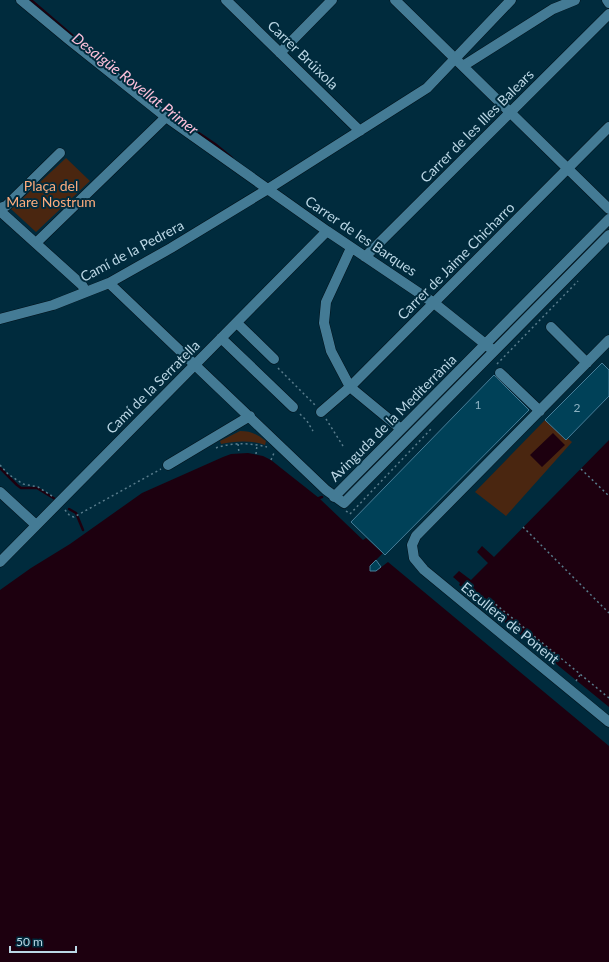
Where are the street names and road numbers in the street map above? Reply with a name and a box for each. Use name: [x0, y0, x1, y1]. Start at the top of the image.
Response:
street label: Carrer Brúixola: [264, 17, 342, 93]
street label: Carrer de les Illes Balears: [416, 65, 537, 186]
street label: Carrer de les Barques: [302, 192, 420, 279]
street label: Carrer de Jaime Chicharro: [394, 198, 518, 323]
street label: Camí de la Pedrera: [77, 216, 186, 285]
street label: Camí de la Serratella: [102, 336, 203, 437]
street label: Avinguda de la Mediterrània: [326, 351, 460, 485]
street label: Escullera de Ponent: [458, 578, 563, 667]

